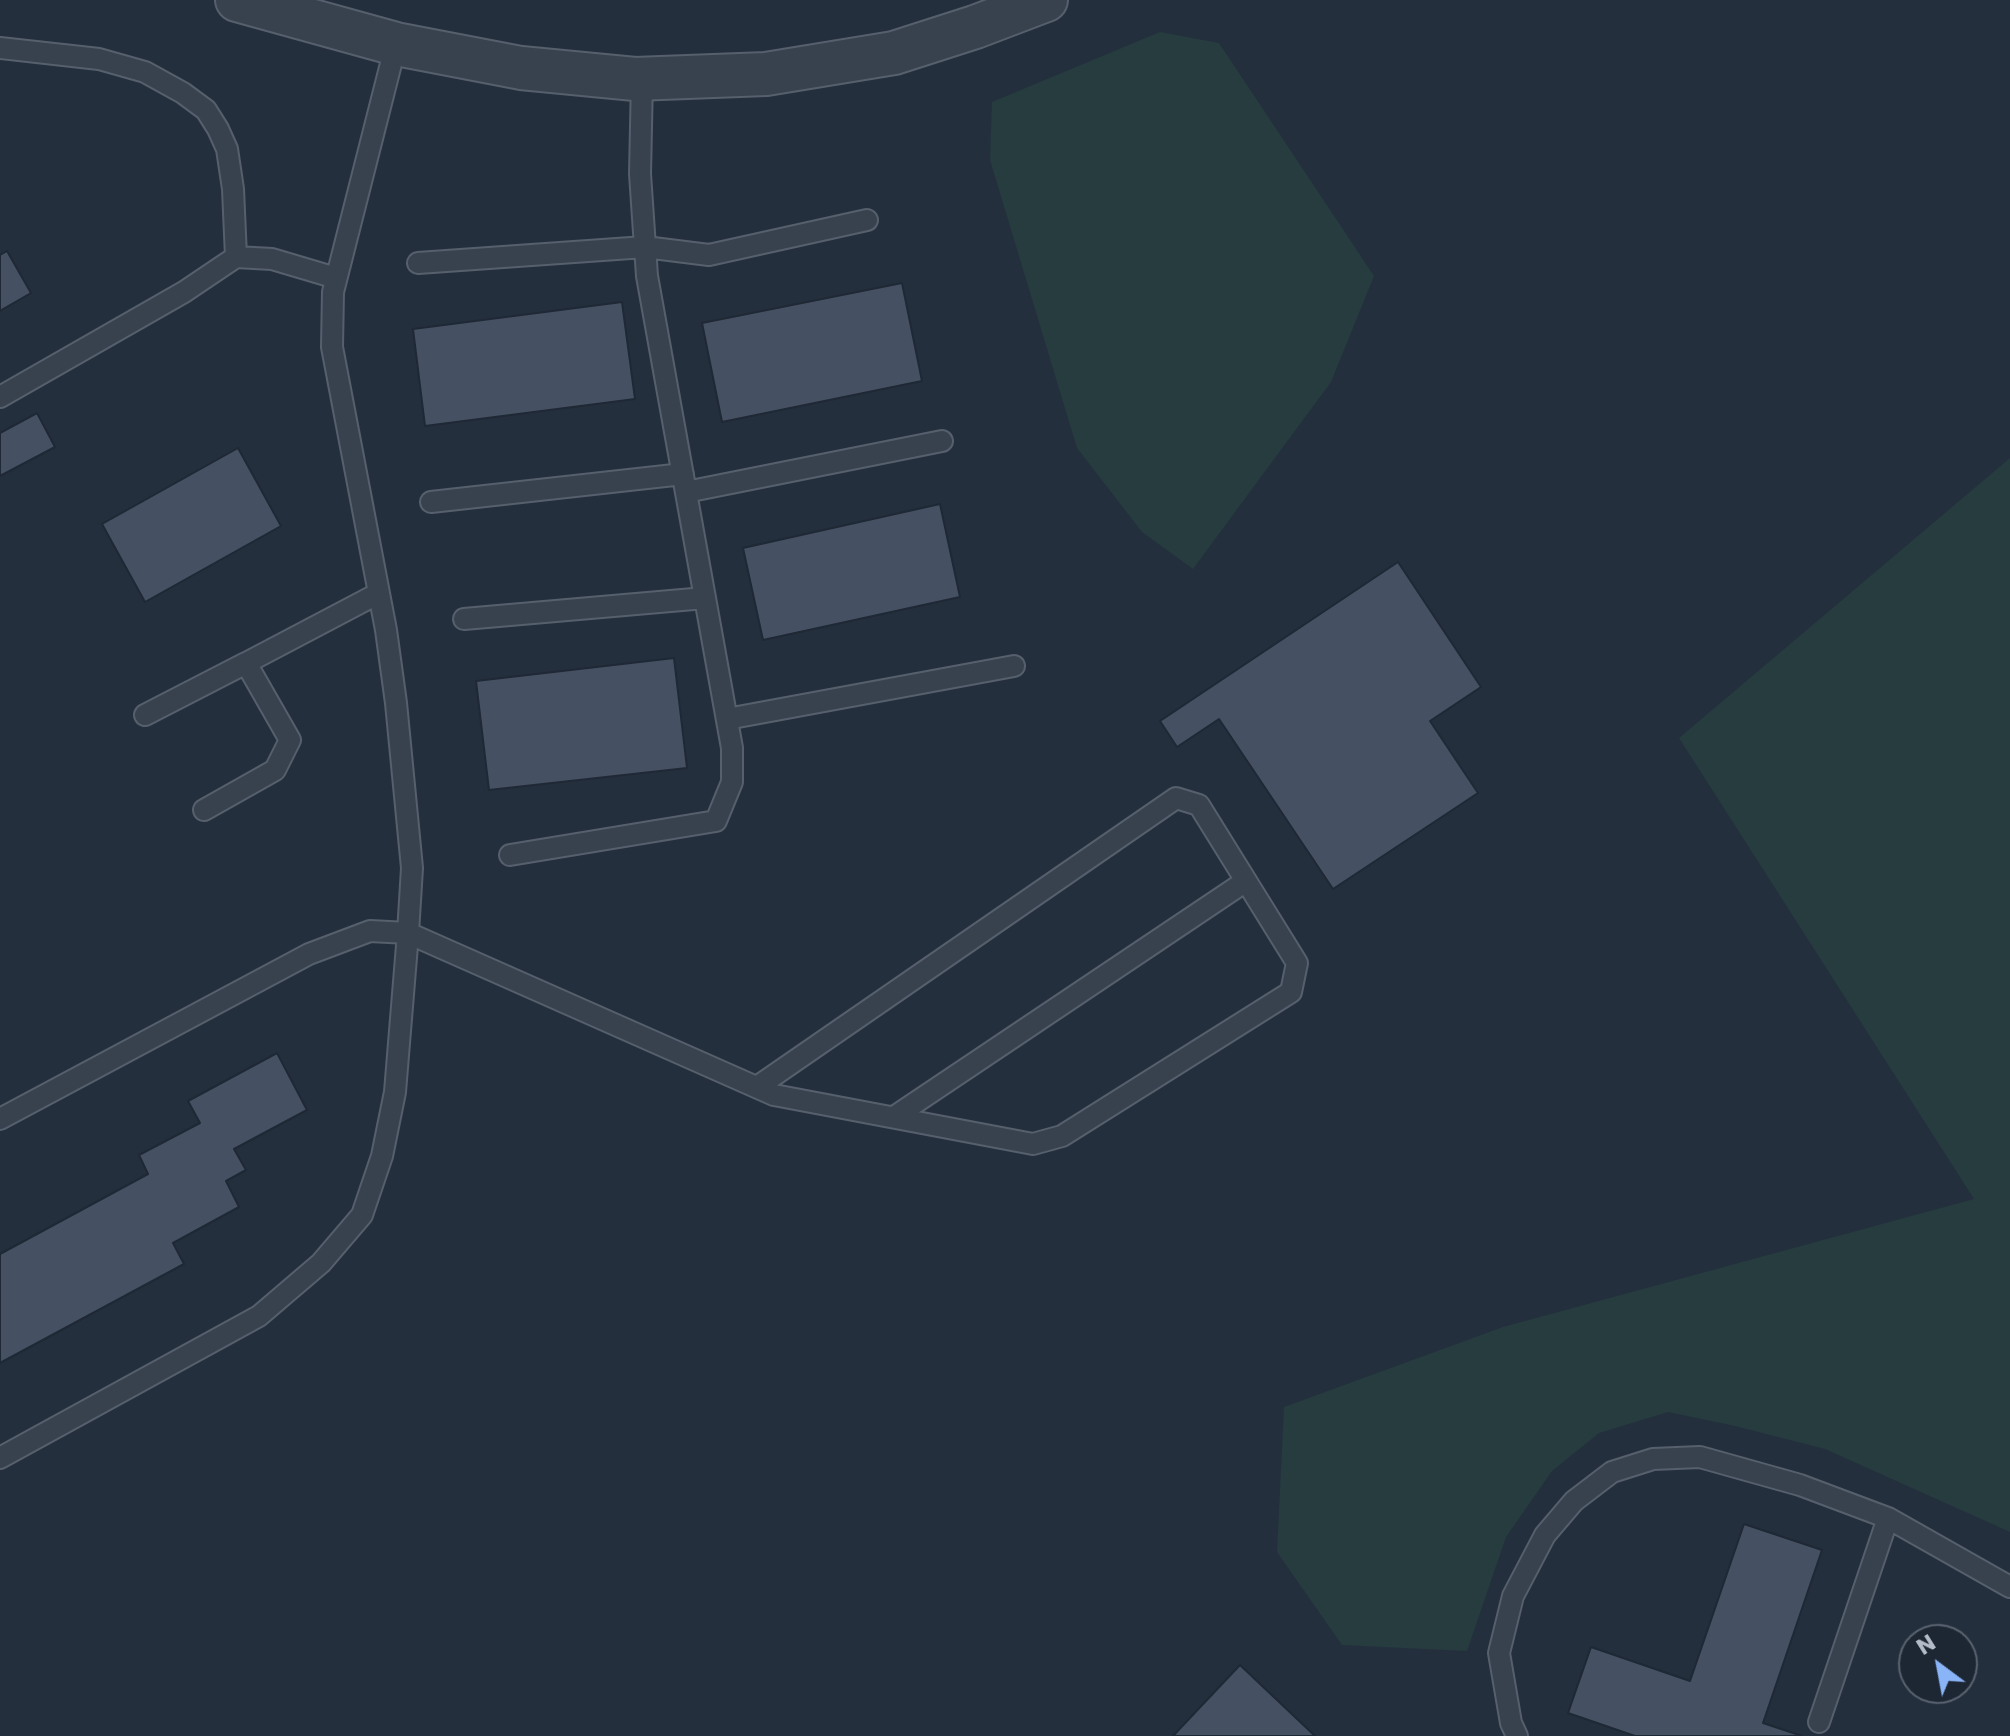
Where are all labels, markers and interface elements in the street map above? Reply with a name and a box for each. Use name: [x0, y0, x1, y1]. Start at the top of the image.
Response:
north arrow: [1898, 1624, 1978, 1704]
text: N: [1911, 1627, 1941, 1662]

